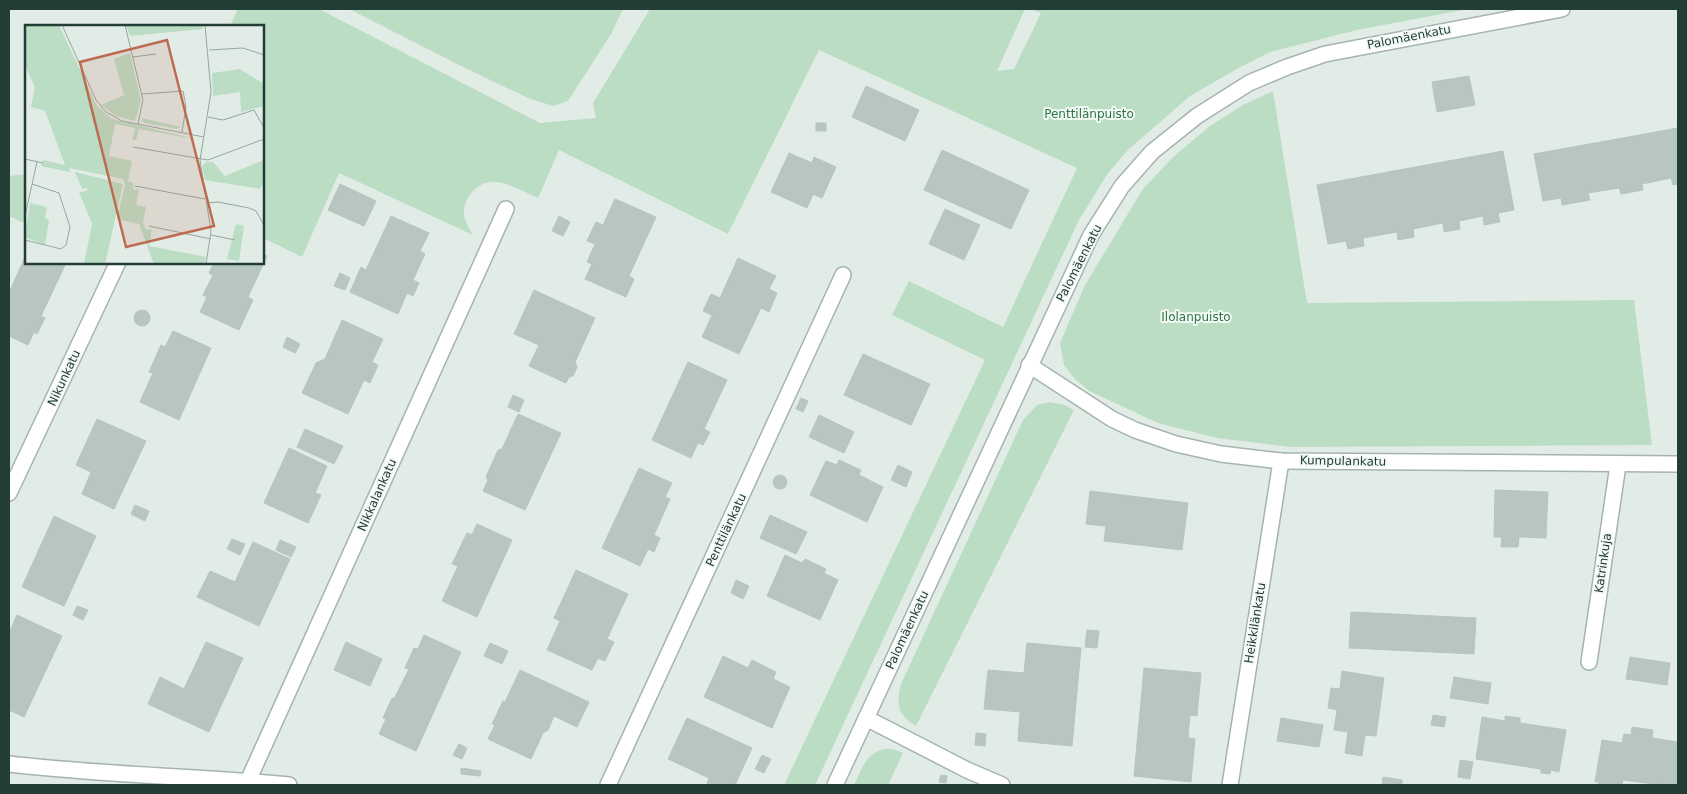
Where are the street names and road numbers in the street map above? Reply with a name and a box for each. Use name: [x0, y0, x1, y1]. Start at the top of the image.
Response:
street label: Palomäenkatu: [1366, 22, 1452, 52]
street label: Palomäenkatu: [1053, 222, 1105, 304]
street label: Nikunkatu: [45, 348, 83, 408]
street label: Kumpulankatu: [1300, 453, 1386, 469]
street label: Nikkalankatu: [355, 457, 399, 533]
street label: Penttilänkatu: [703, 491, 749, 569]
street label: Katrinkuja: [1592, 532, 1614, 594]
street label: Heikkilänkatu: [1242, 582, 1268, 664]
street label: Palomäenkatu: [883, 588, 931, 672]

